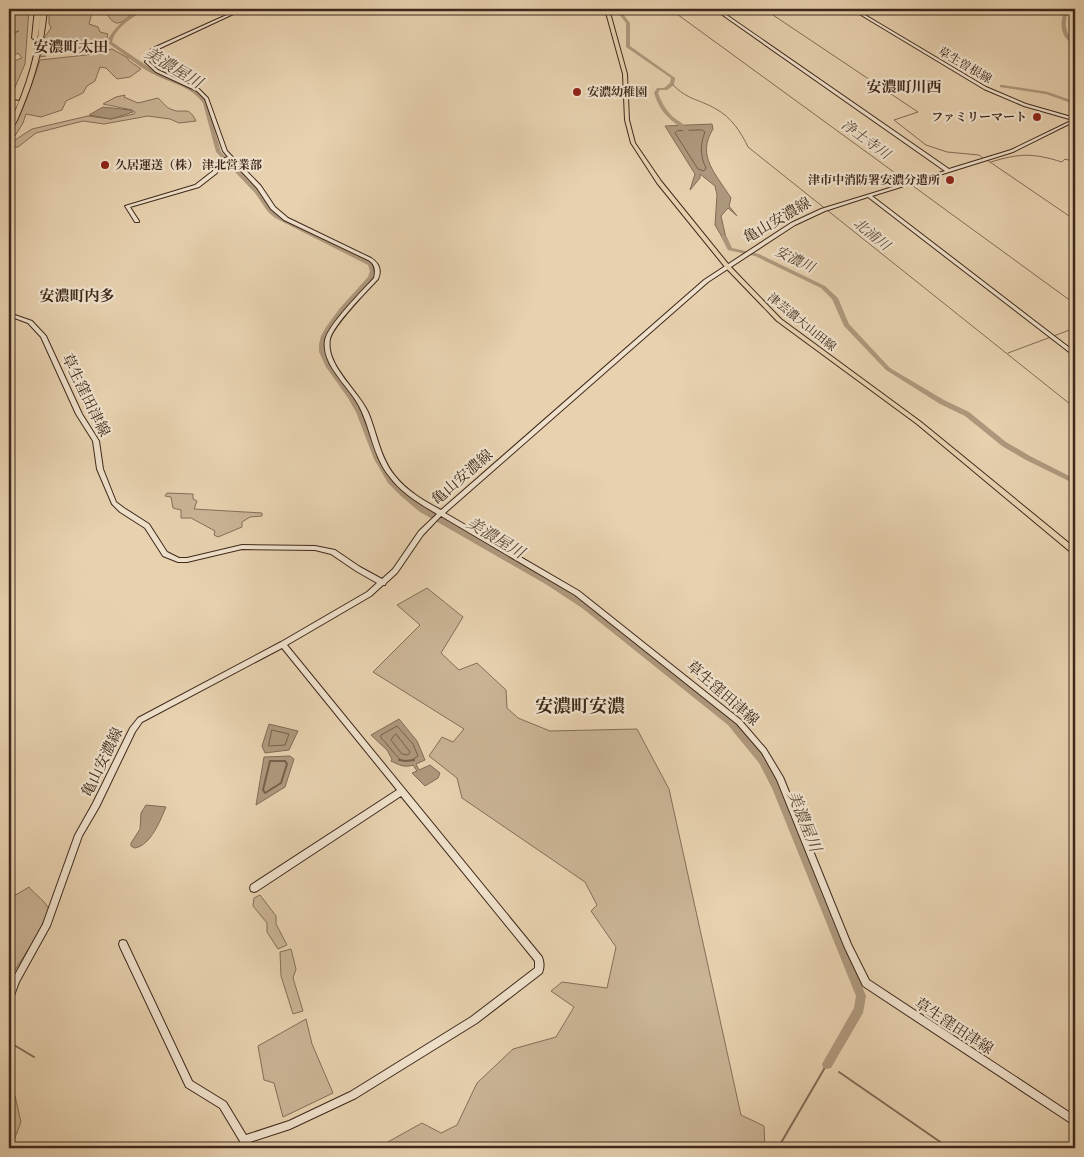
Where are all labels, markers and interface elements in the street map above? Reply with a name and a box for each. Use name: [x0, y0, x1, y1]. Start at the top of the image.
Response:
district label: 安濃町太田: [33, 37, 109, 56]
water label: 美濃屋川: [141, 42, 208, 93]
street label: 草生曽根線: [936, 43, 995, 86]
district label: 安濃町川西: [866, 77, 942, 96]
place label: 安濃幼稚園: [587, 84, 647, 99]
marker: 安濃幼稚園: [571, 86, 583, 98]
place label: ファミリーマート: [931, 109, 1027, 124]
marker: ファミリーマート: [1031, 111, 1043, 123]
water label: 浄土寺川: [838, 115, 896, 164]
place label: 久居運送（株） 津北営業部: [115, 157, 262, 172]
marker: 久居運送（株） 津北営業部: [99, 159, 111, 171]
place label: 津市中消防署安濃分遣所: [808, 172, 940, 187]
marker: 津市中消防署安濃分遣所: [944, 174, 956, 186]
street label: 亀山安濃線: [740, 193, 814, 247]
water label: 北浦川: [850, 214, 896, 255]
water label: 安濃川: [772, 242, 820, 277]
district label: 安濃町内多: [39, 286, 115, 305]
street label: 津芸濃大山田線: [765, 289, 840, 354]
street label: 草生窪田津線: [58, 350, 115, 439]
street label: 亀山安濃線: [427, 445, 496, 508]
water label: 美濃屋川: [463, 512, 530, 563]
street label: 草生窪田津線: [683, 656, 764, 729]
district label: 安濃町安濃: [535, 695, 625, 717]
street label: 亀山安濃線: [77, 724, 127, 800]
water label: 美濃屋川: [784, 788, 827, 856]
street label: 草生窪田津線: [911, 993, 997, 1058]

